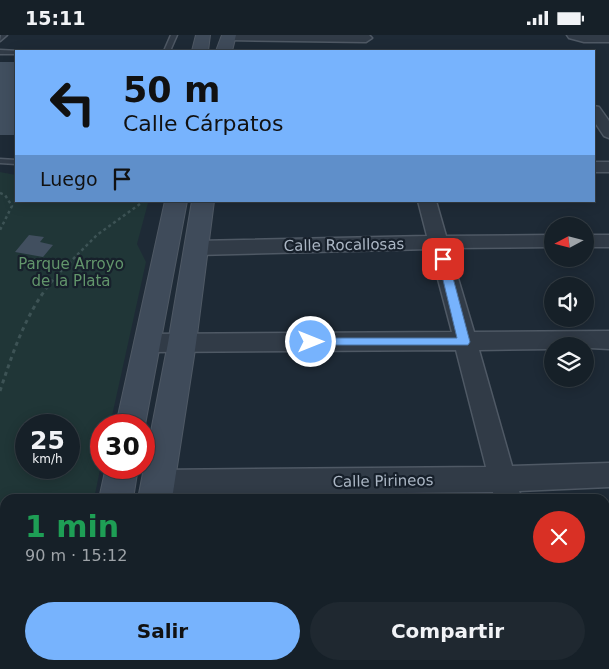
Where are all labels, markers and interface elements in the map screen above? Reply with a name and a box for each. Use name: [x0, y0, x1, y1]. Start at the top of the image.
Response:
text: 15:11: [25, 7, 85, 29]
icon: left: [40, 70, 105, 135]
text: 50 m: [123, 70, 220, 110]
text: Calle Cárpatos: [123, 111, 283, 136]
icon: arrive: [108, 165, 136, 193]
text: Luego: [40, 168, 98, 190]
north arrow: [544, 217, 594, 267]
map controls: [544, 217, 594, 387]
street label: Calle Rocallosas: [284, 235, 405, 255]
pin: [422, 238, 464, 280]
icon: arrive: [429, 245, 457, 273]
park label: Parque Arroyo de la Plata: [18, 255, 124, 290]
button: sound: [544, 277, 594, 327]
position arrow: [284, 315, 336, 367]
button: layers: [544, 337, 594, 387]
speed limit sign: 30: [90, 414, 155, 479]
text: 25: [30, 426, 65, 455]
text: km/h: [32, 452, 63, 466]
street label: Calle Pirineos: [332, 471, 434, 491]
text: 1 min: [25, 509, 119, 544]
button: close: [533, 511, 585, 563]
text: 90 m · 15:12: [25, 546, 127, 565]
button: Salir: [25, 602, 300, 660]
button: Compartir: [310, 602, 585, 660]

